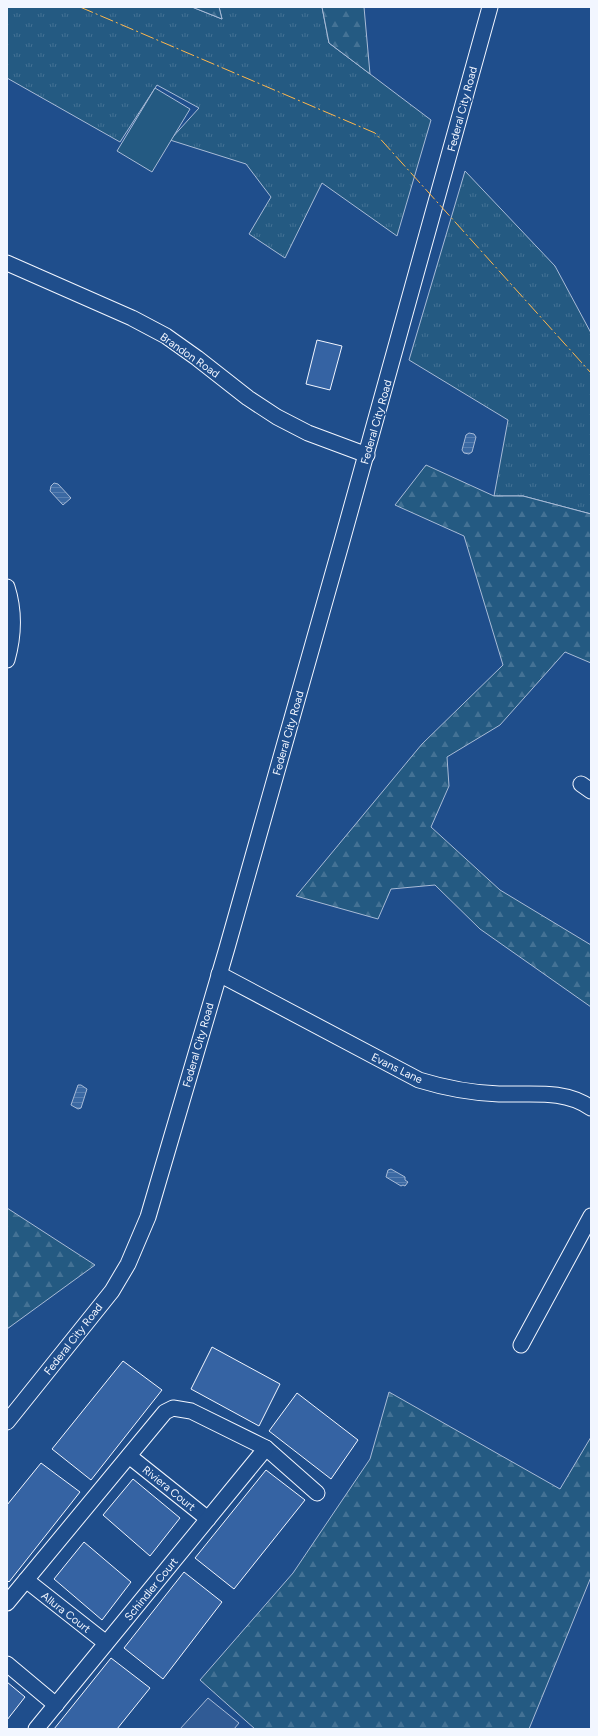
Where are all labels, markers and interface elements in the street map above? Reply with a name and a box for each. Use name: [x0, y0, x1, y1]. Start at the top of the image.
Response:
street label: Federal City Road: [445, 65, 480, 153]
street label: Brandon Road: [158, 330, 222, 381]
street label: Federal City Road: [358, 378, 395, 466]
street label: Federal City Road: [270, 689, 307, 777]
street label: Federal City Road: [180, 1001, 217, 1089]
street label: Evans Lane: [369, 1051, 424, 1086]
street label: Federal City Road: [41, 1301, 105, 1378]
street label: Riviera Court: [140, 1463, 198, 1514]
street label: Schindler Court: [122, 1555, 181, 1623]
street label: Allura Court: [39, 1589, 93, 1636]

